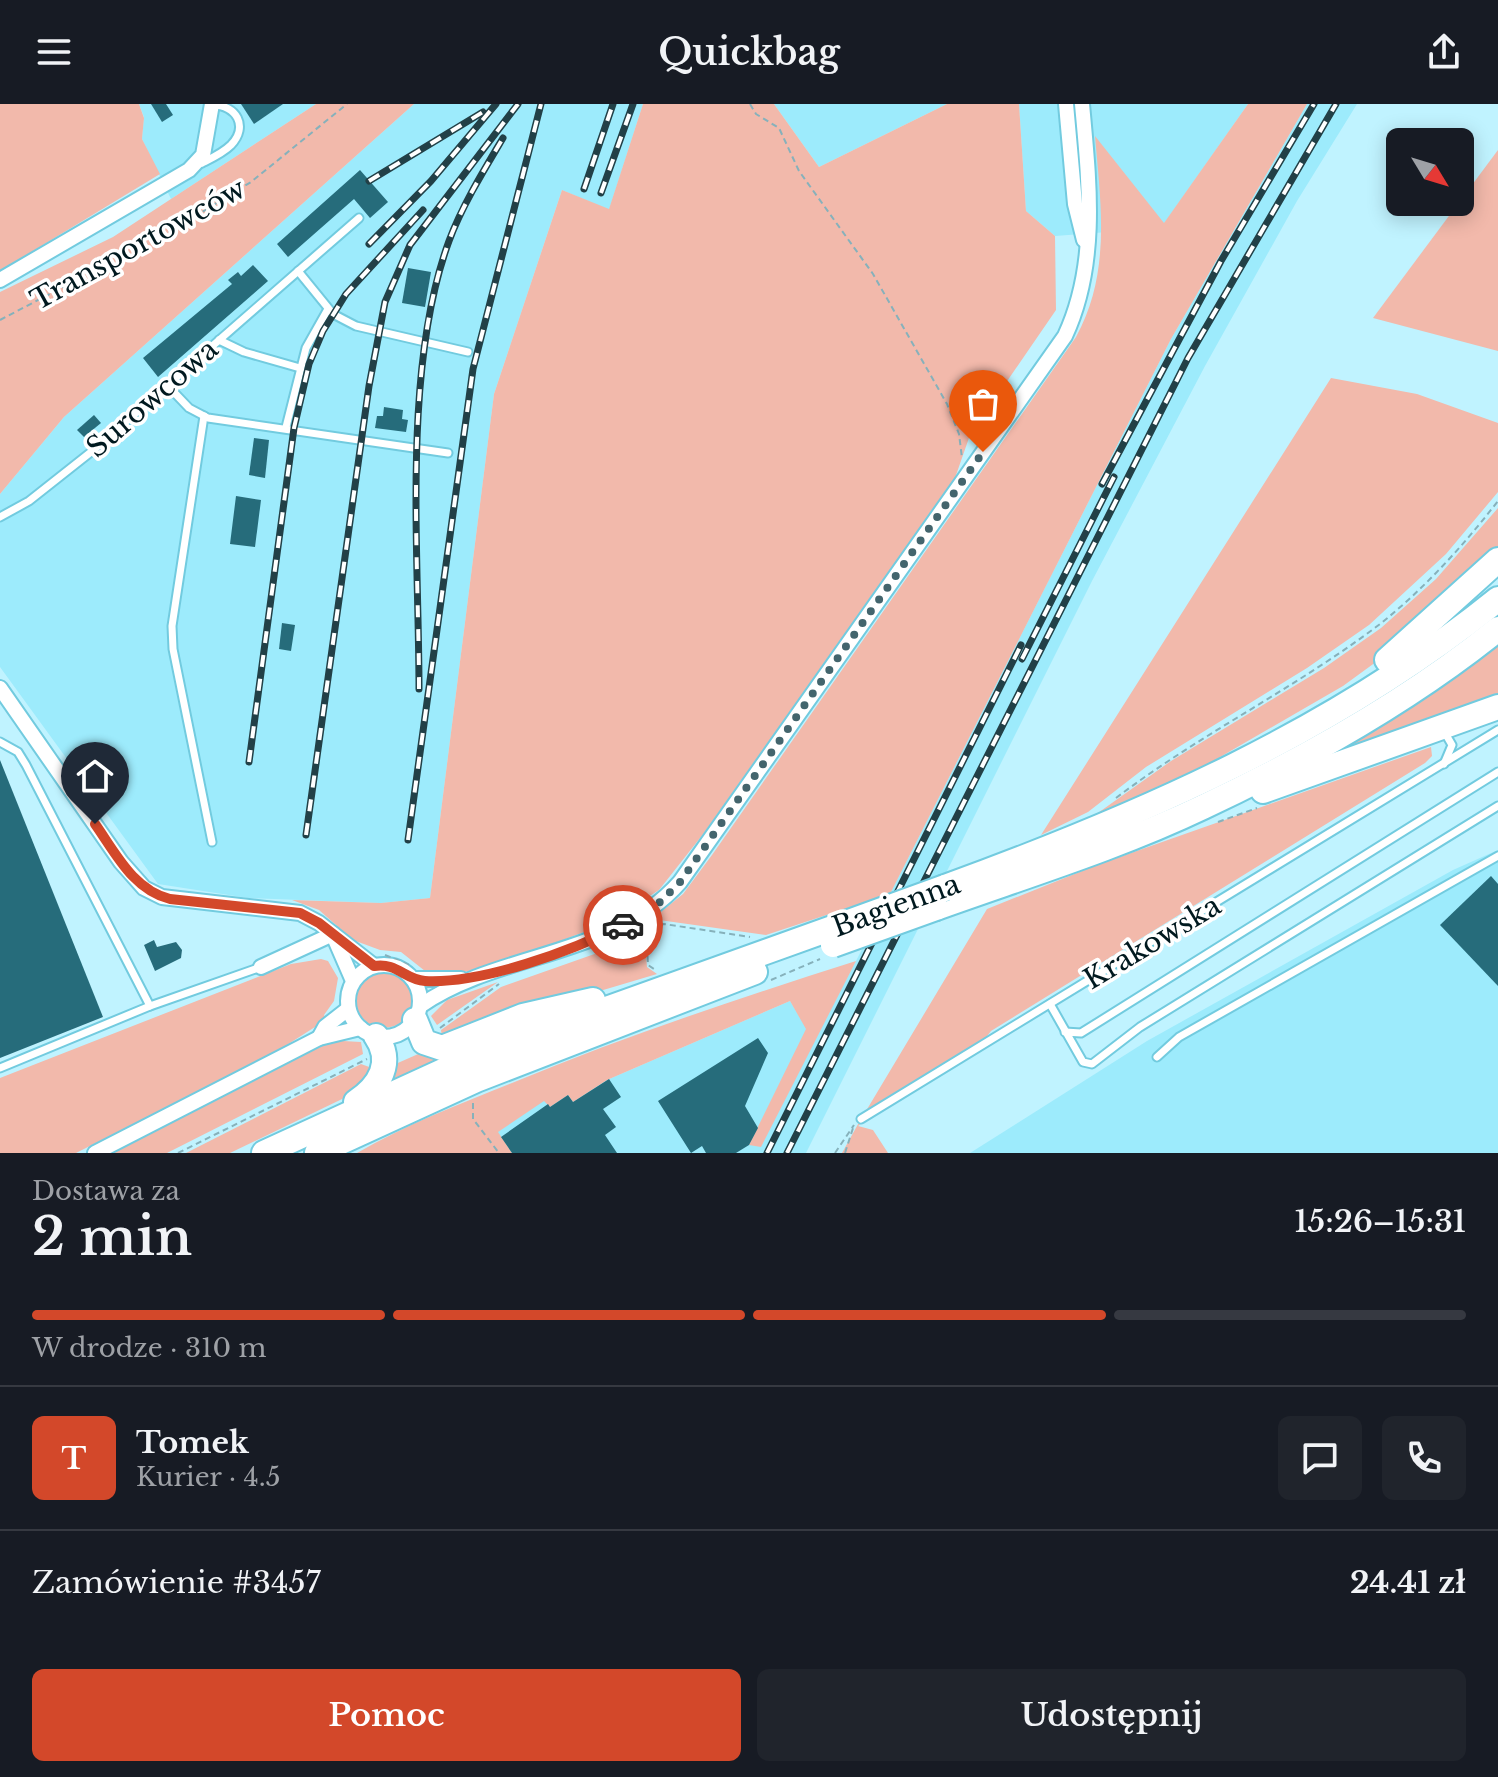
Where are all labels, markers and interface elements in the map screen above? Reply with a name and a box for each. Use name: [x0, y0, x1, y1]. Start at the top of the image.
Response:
icon: menu: [32, 30, 76, 74]
text: Quickbag: [658, 30, 840, 75]
icon: share: [1422, 30, 1466, 74]
north arrow: [1386, 128, 1474, 216]
map controls: [1386, 128, 1474, 216]
street label: Transportowców: [25, 171, 252, 318]
street label: Surowcowa: [79, 331, 226, 465]
pin: [949, 370, 1017, 452]
icon: bag: [961, 382, 1005, 426]
pin: [61, 742, 129, 824]
icon: home: [73, 754, 117, 798]
street label: Bagienna: [827, 866, 965, 945]
courier: [583, 885, 663, 965]
street label: Krakowska: [1077, 888, 1228, 997]
icon: car: [601, 903, 645, 947]
text: Dostawa za: [32, 1175, 180, 1207]
text: 15:26–15:31: [1294, 1203, 1466, 1240]
text: 2 min: [32, 1205, 192, 1269]
text: W drodze · 310 m: [32, 1332, 266, 1364]
button: chat: [1278, 1416, 1362, 1500]
button: phone: [1382, 1416, 1466, 1500]
text: Tomek: [136, 1424, 249, 1461]
text: T: [62, 1440, 86, 1477]
text: Kurier · 4.5: [136, 1461, 280, 1493]
text: Zamówienie #3457: [32, 1564, 321, 1601]
text: 24.41 zł: [1350, 1564, 1466, 1601]
button: Pomoc: [32, 1669, 741, 1761]
button: Udostępnij: [757, 1669, 1466, 1761]

